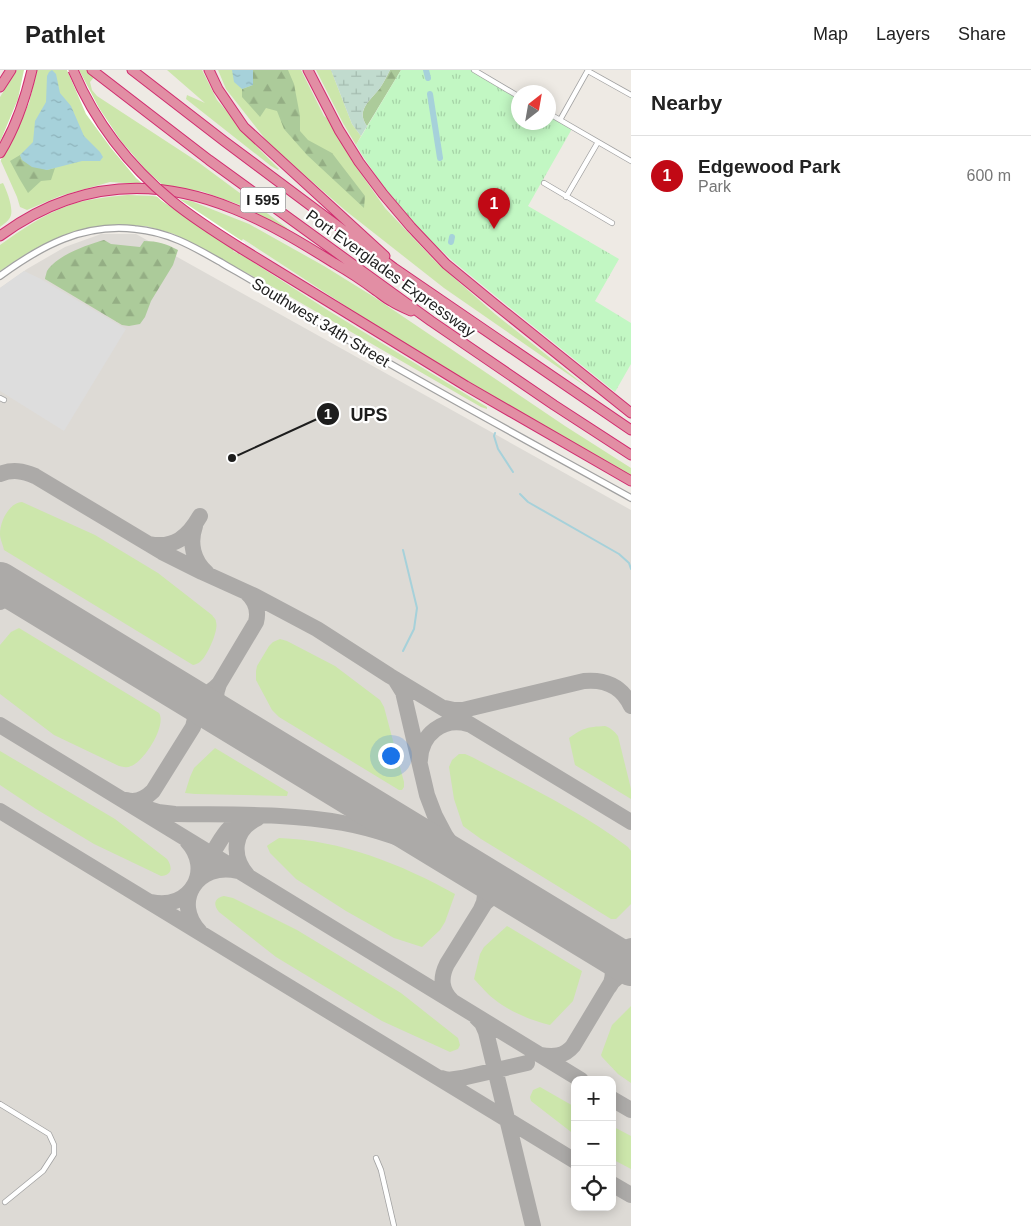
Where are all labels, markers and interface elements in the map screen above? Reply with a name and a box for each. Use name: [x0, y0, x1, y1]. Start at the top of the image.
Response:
text: Pathlet: [25, 21, 105, 48]
text: Map: [813, 24, 848, 44]
text: Layers: [876, 24, 930, 44]
text: Share: [958, 24, 1006, 44]
north arrow: [511, 85, 556, 130]
text: Nearby: [651, 91, 722, 114]
text: Edgewood Park: [698, 156, 841, 177]
text: 1: [663, 167, 671, 184]
text: 600 m: [967, 167, 1011, 184]
text: Park: [698, 178, 731, 195]
road number: I 595: [240, 188, 286, 212]
pin: 1: [478, 188, 510, 229]
street label: Port Everglades Expressway: [303, 206, 478, 340]
street label: Southwest 34th Street: [249, 275, 393, 371]
callout: UPS: [316, 398, 398, 431]
text: 1: [324, 405, 332, 422]
text: UPS: [350, 405, 388, 425]
your location: [378, 743, 404, 769]
map controls: [571, 1076, 616, 1211]
button: +: [571, 1076, 616, 1121]
button: −: [571, 1121, 616, 1166]
button: locate: [571, 1166, 616, 1211]

